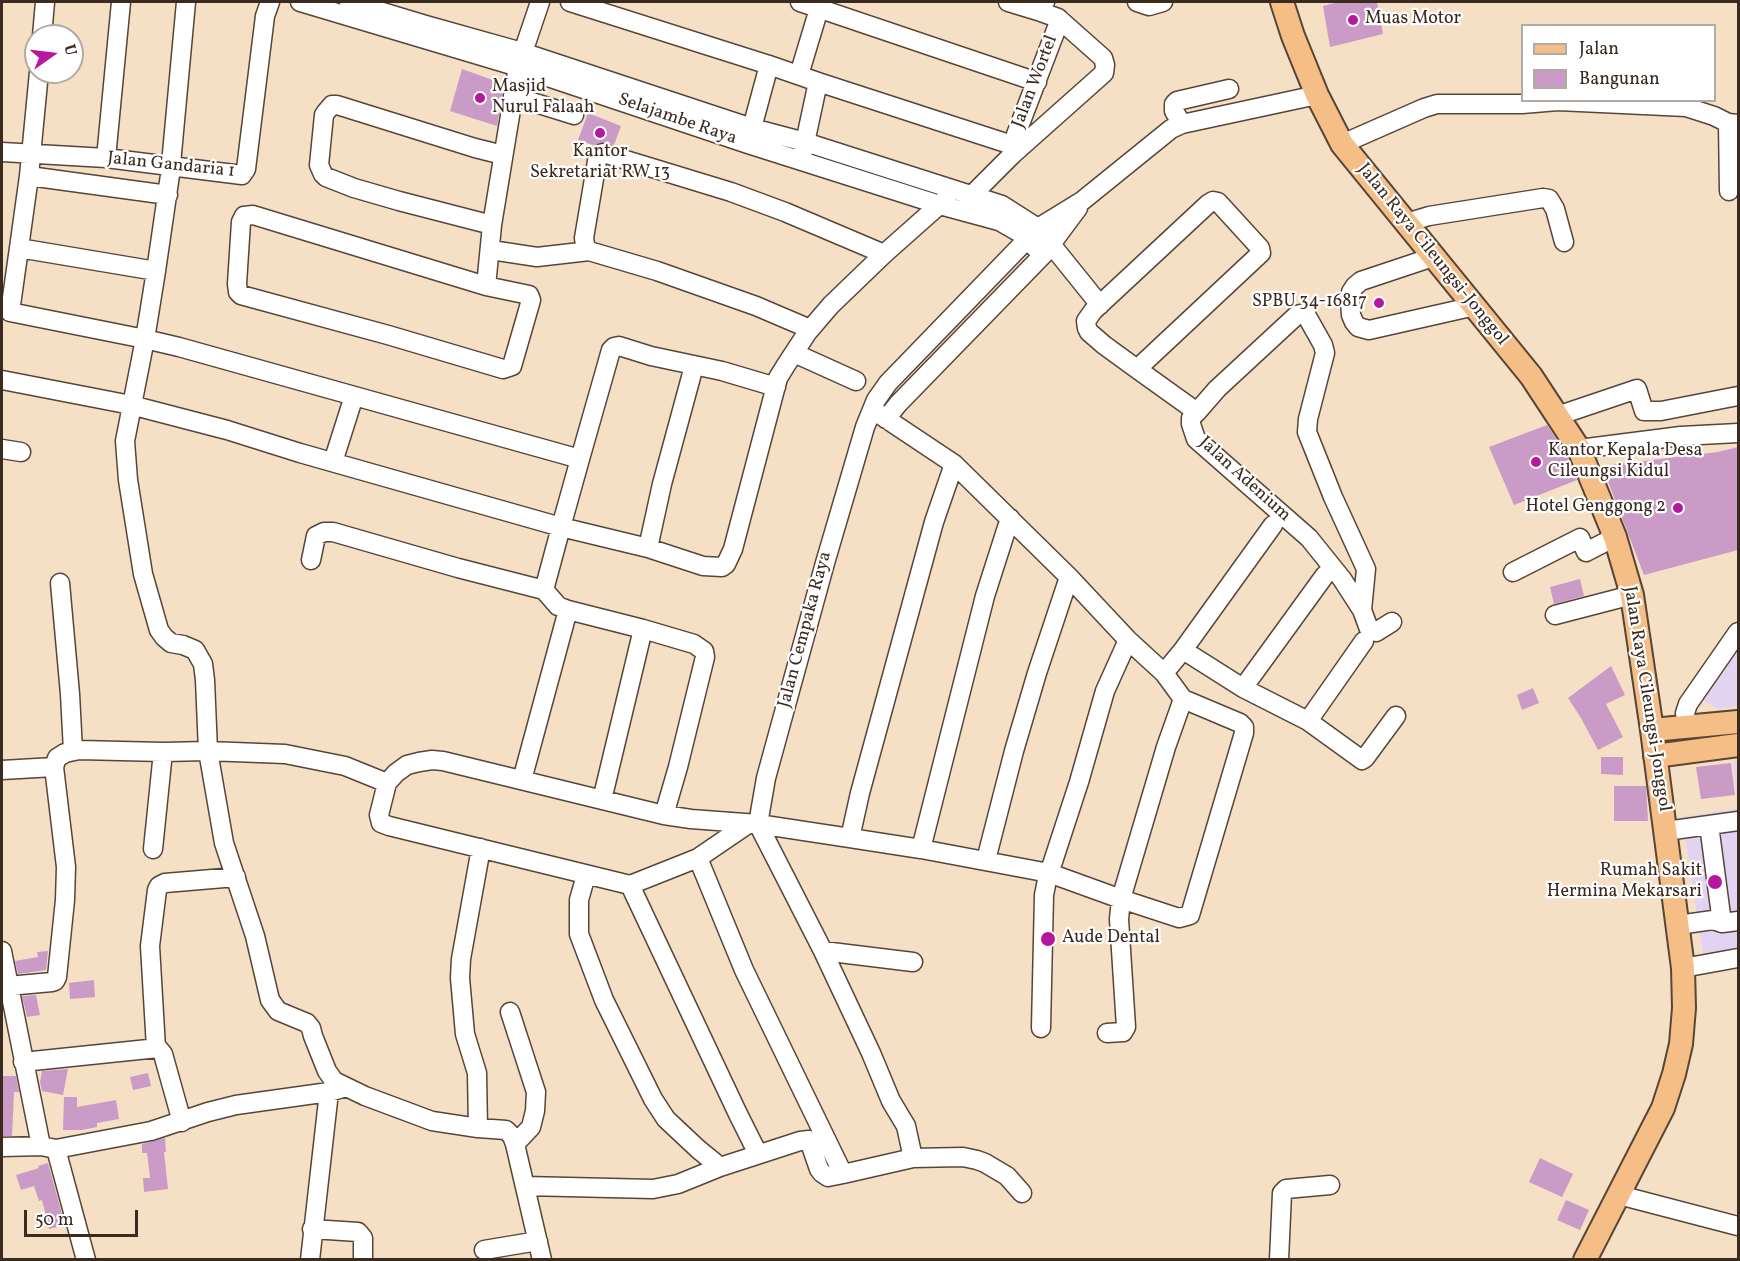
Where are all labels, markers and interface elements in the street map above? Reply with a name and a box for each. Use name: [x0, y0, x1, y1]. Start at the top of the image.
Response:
place label: Muas Motor: [1365, 9, 1461, 31]
marker: Muas Motor: [1346, 13, 1360, 27]
north arrow: [24, 24, 84, 84]
legend: [1521, 24, 1716, 102]
street label: Jalan Wortel: [1008, 33, 1064, 131]
text: Jalan: [1579, 37, 1619, 62]
text: U: [58, 42, 82, 58]
text: Bangunan: [1579, 67, 1660, 92]
place label: Masjid Nurul Falaah: [492, 77, 594, 119]
street label: Selajambe Raya: [615, 90, 739, 150]
marker: Masjid Nurul Falaah: [473, 91, 487, 105]
marker: Kantor Sekretariat RW 13: [593, 126, 607, 140]
place label: Kantor Sekretariat RW 13: [530, 142, 670, 184]
street label: Jalan Gandaria 1: [106, 149, 236, 183]
street label: Jalan Raya Cileungsi-Jonggol: [1352, 160, 1512, 350]
place label: SPBU 34-16817: [1252, 292, 1367, 314]
marker: SPBU 34-16817: [1372, 296, 1386, 310]
street label: Jalan Adenium: [1193, 433, 1295, 527]
place label: Kantor Kepala Desa Cileungsi Kidul: [1548, 441, 1702, 484]
marker: Kantor Kepala Desa Cileungsi Kidul: [1529, 455, 1543, 469]
place label: Hotel Genggong 2: [1526, 497, 1666, 519]
marker: Hotel Genggong 2: [1671, 501, 1685, 515]
street label: Jalan Cempaka Raya: [775, 550, 837, 710]
street label: Jalan Raya Cileungsi-Jonggol: [1618, 585, 1674, 813]
place label: Rumah Sakit Hermina Mekarsari: [1547, 861, 1702, 904]
marker: Rumah Sakit Hermina Mekarsari: [1706, 873, 1724, 891]
place label: Aude Dental: [1062, 928, 1160, 950]
marker: Aude Dental: [1039, 930, 1057, 948]
scale bar: [27, 1198, 141, 1236]
text: 50 m: [35, 1208, 74, 1233]

